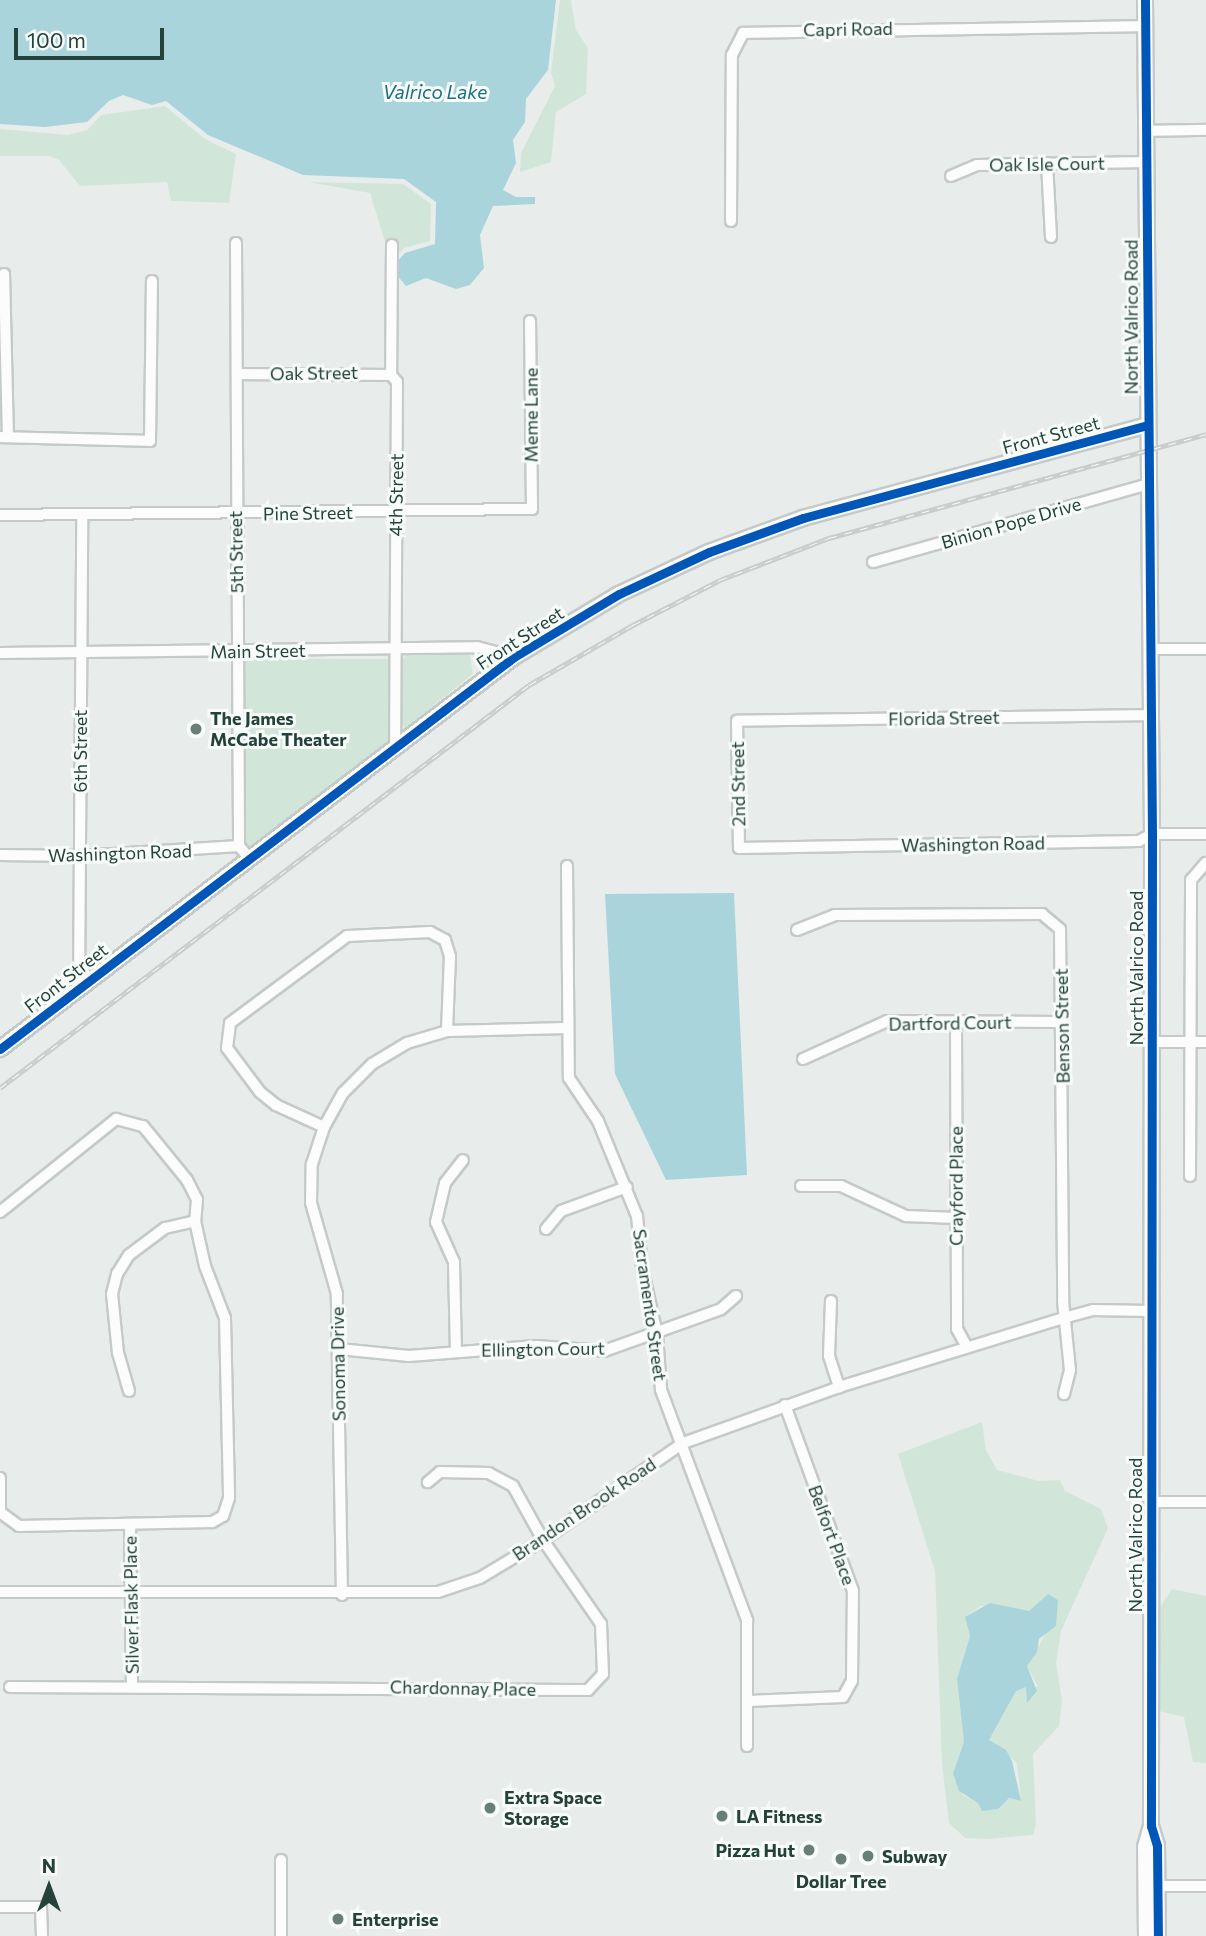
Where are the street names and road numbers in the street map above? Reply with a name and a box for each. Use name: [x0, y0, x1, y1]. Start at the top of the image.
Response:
street label: Capri Road: [803, 17, 893, 41]
street label: Oak Isle Court: [989, 152, 1105, 176]
street label: North Valrico Road: [1120, 239, 1142, 395]
street label: Oak Street: [270, 361, 358, 385]
street label: Meme Lane: [520, 368, 542, 462]
street label: Front Street: [1000, 412, 1102, 458]
street label: 4th Street: [384, 453, 408, 537]
street label: Binion Pope Drive: [939, 493, 1083, 553]
street label: Pine Street: [263, 501, 353, 525]
street label: 5th Street: [224, 511, 248, 593]
street label: Front Street: [472, 602, 568, 674]
street label: Main Street: [210, 639, 306, 663]
street label: Florida Street: [888, 706, 1000, 730]
street label: 6th Street: [69, 710, 91, 792]
street label: 2nd Street: [726, 741, 750, 827]
street label: Washington Road: [901, 832, 1045, 856]
street label: Washington Road: [48, 840, 192, 866]
street label: North Valrico Road: [1125, 890, 1147, 1046]
street label: Front Street: [20, 939, 112, 1017]
street label: Benson Street: [1050, 968, 1074, 1084]
street label: Dartford Court: [888, 1011, 1012, 1035]
street label: Crayford Place: [945, 1126, 967, 1246]
street label: Sacramento Street: [629, 1228, 671, 1382]
street label: Sonoma Drive: [326, 1307, 350, 1421]
street label: Ellington Court: [481, 1337, 605, 1361]
street label: Brandon Brook Road: [508, 1453, 660, 1565]
street label: North Valrico Road: [1124, 1457, 1146, 1613]
street label: Belfort Place: [804, 1482, 860, 1588]
street label: Silver Flask Place: [119, 1536, 143, 1674]
street label: Chardonnay Place: [390, 1676, 536, 1700]

